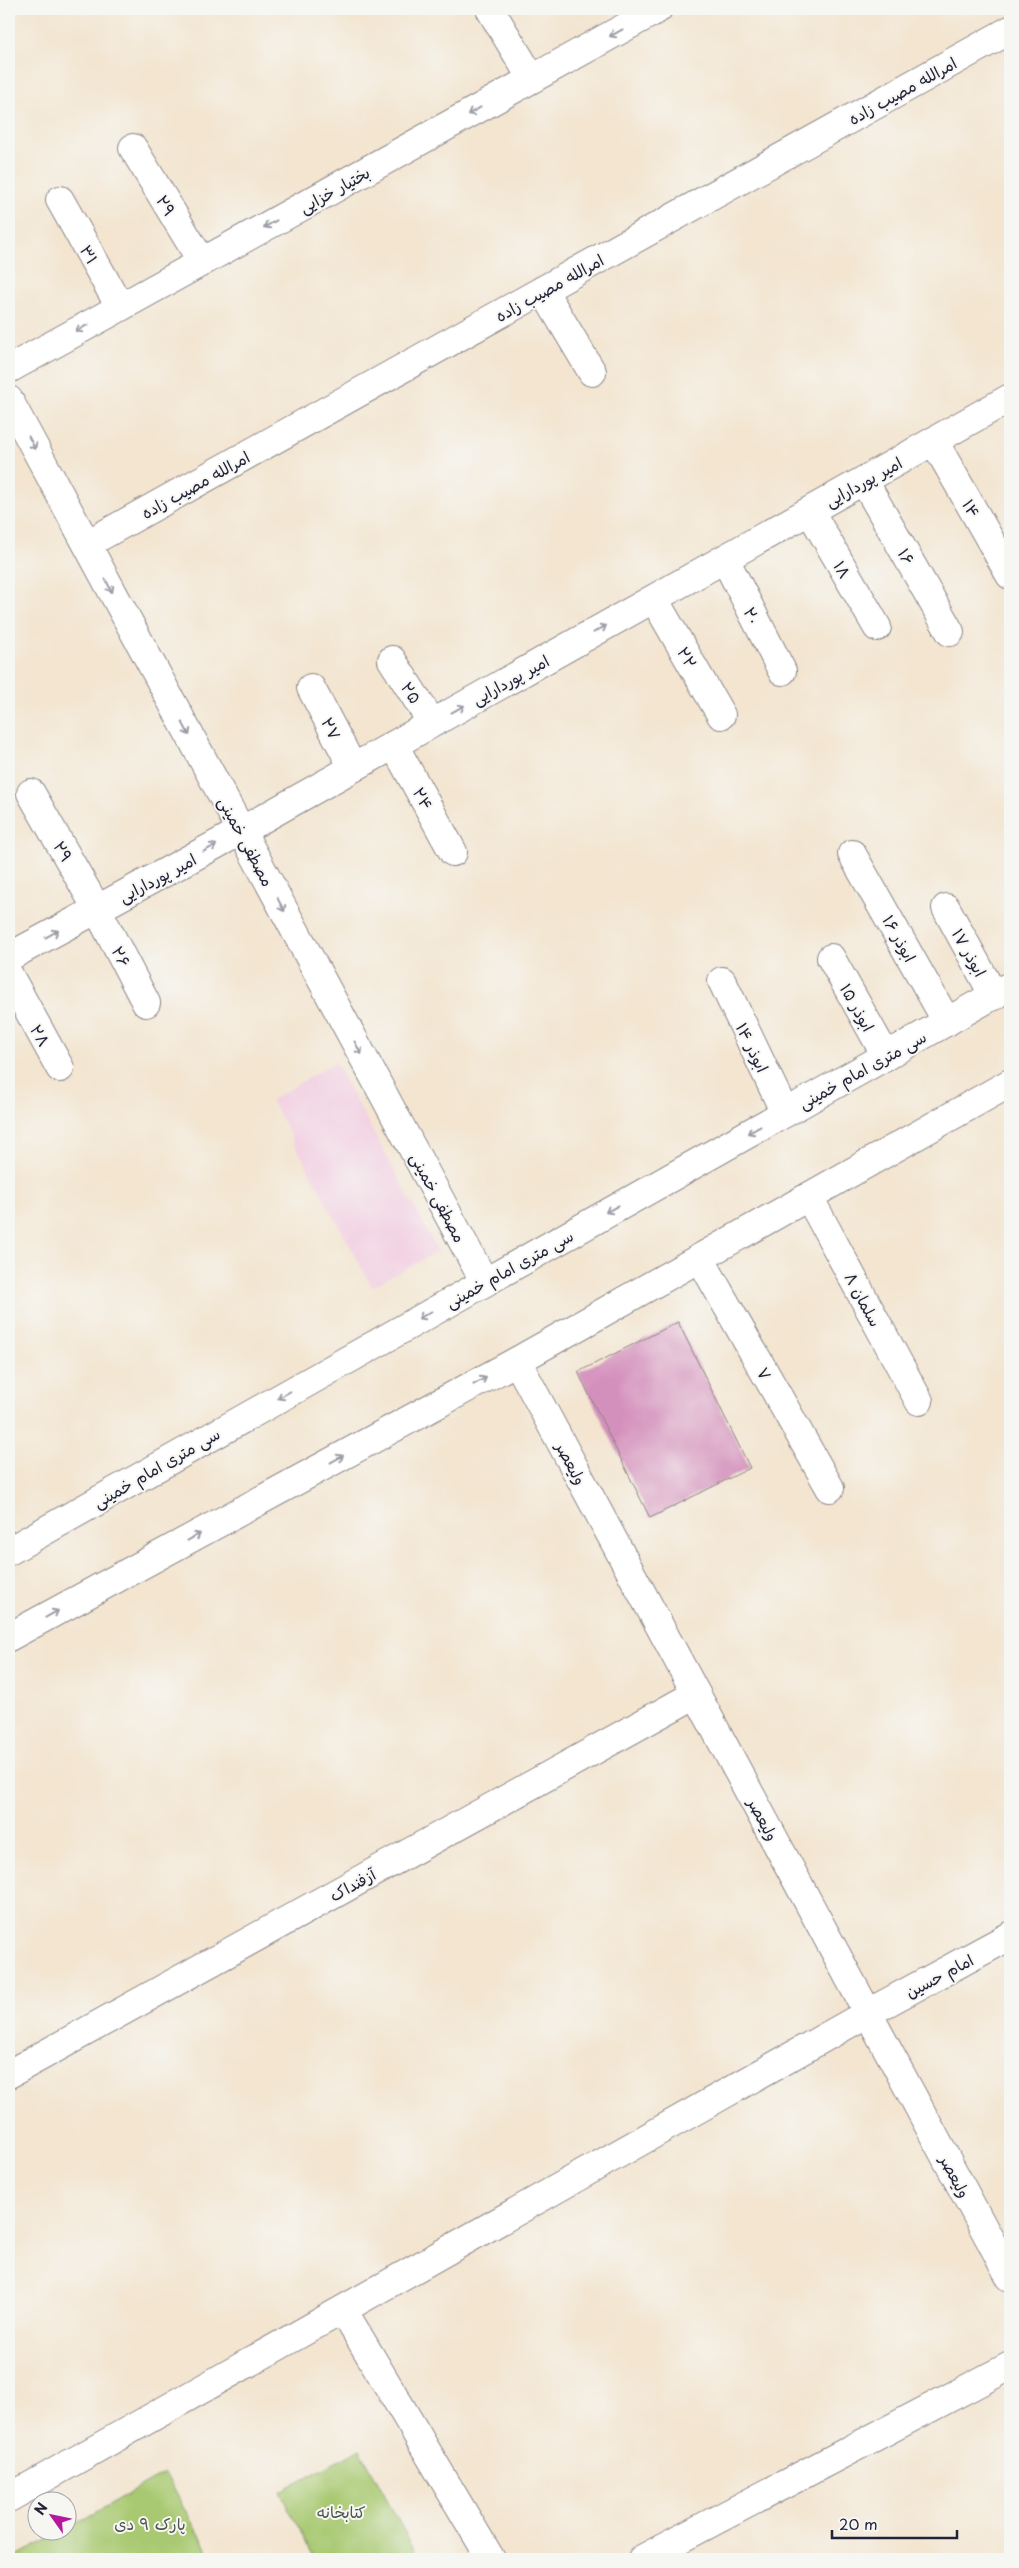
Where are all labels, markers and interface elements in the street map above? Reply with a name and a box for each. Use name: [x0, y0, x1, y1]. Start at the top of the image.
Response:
one-way arrow: [609, 28, 623, 38]
street label: امرالله مصیب زاده: [843, 50, 961, 130]
one-way arrow: [467, 107, 481, 117]
street label: بختیار خزایی: [294, 160, 374, 218]
street label: ۲۹: [151, 190, 183, 220]
one-way arrow: [263, 220, 278, 229]
street label: ۳۱: [75, 240, 105, 268]
street label: امرالله مصیب زاده: [490, 247, 608, 327]
one-way arrow: [75, 324, 90, 334]
one-way arrow: [28, 435, 37, 450]
street label: امرالله مصیب زاده: [136, 444, 254, 524]
street label: امیر پوردارایی: [820, 450, 906, 512]
street label: ۱۴: [957, 494, 987, 522]
street label: ۱۶: [893, 543, 921, 569]
street label: ۱۸: [828, 556, 858, 582]
one-way arrow: [105, 578, 114, 593]
street label: ۲۰: [739, 602, 767, 628]
one-way arrow: [592, 624, 607, 633]
street label: ۲۲: [672, 642, 704, 672]
street label: امیر پوردارایی: [467, 648, 553, 710]
street label: ۲۵: [396, 676, 428, 708]
one-way arrow: [451, 703, 465, 713]
street label: ۲۷: [316, 713, 348, 743]
one-way arrow: [182, 721, 192, 736]
street label: ۲۴: [408, 782, 440, 814]
street label: مصطفی خمینی: [213, 792, 281, 890]
street label: ۲۹: [48, 836, 80, 866]
one-way arrow: [202, 843, 217, 852]
street label: امیر پوردارایی: [114, 846, 200, 908]
one-way arrow: [276, 897, 286, 912]
street label: ابوذر ۱۶: [877, 910, 923, 966]
street label: ابوذر ۱۷: [947, 923, 993, 981]
one-way arrow: [44, 929, 59, 939]
street label: ۲۶: [107, 941, 137, 971]
street label: ابوذر ۱۵: [835, 979, 881, 1035]
street label: ابوذر ۱۴: [731, 1018, 775, 1076]
street label: ۲۸: [25, 1020, 57, 1050]
street label: سی متری امام خمینی: [794, 1024, 931, 1116]
one-way arrow: [354, 1040, 364, 1054]
one-way arrow: [746, 1125, 761, 1135]
street label: مصطفی خمینی: [405, 1148, 473, 1246]
one-way arrow: [606, 1205, 620, 1215]
street label: سی متری امام خمینی: [441, 1223, 578, 1315]
street label: سلمان ۸: [840, 1267, 888, 1331]
one-way arrow: [418, 1311, 433, 1320]
street label: ۷: [752, 1362, 778, 1384]
one-way arrow: [472, 1376, 487, 1386]
one-way arrow: [277, 1391, 291, 1401]
street label: سی متری امام خمینی: [88, 1421, 225, 1515]
street label: وليعصر: [550, 1436, 593, 1489]
one-way arrow: [329, 1454, 344, 1463]
one-way arrow: [187, 1531, 201, 1541]
one-way arrow: [44, 1609, 59, 1619]
street label: وليعصر: [742, 1792, 785, 1845]
street label: آزفنداک: [325, 1861, 380, 1907]
street label: امام حسین: [901, 1947, 978, 2005]
street label: وليعصر: [934, 2149, 977, 2202]
north arrow: [28, 2490, 78, 2540]
text: N: [29, 2498, 53, 2519]
park label: کتابخانه: [316, 2499, 366, 2523]
scale bar: [832, 2508, 956, 2540]
park label: پارک ۹ دی: [114, 2511, 186, 2535]
text: 20 m: [839, 2512, 878, 2535]

